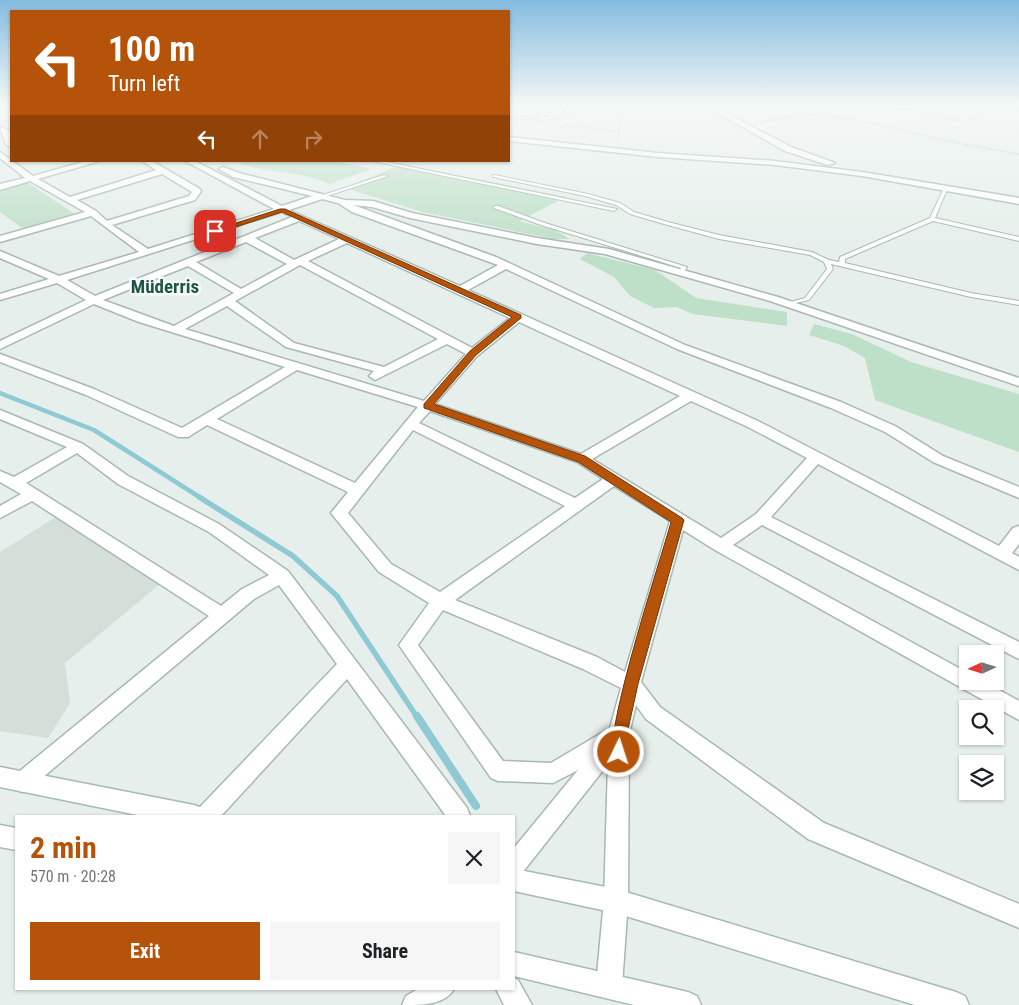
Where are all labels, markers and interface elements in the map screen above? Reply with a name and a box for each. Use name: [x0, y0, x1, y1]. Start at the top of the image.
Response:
text: 100 m: [108, 29, 195, 70]
icon: left: [25, 30, 90, 95]
text: Turn left: [108, 71, 180, 96]
icon: left: [193, 125, 221, 153]
icon: ahead: [246, 125, 274, 153]
icon: right: [299, 125, 327, 153]
pin: [194, 210, 236, 252]
icon: arrive: [201, 217, 229, 245]
district label: Müderris: [131, 275, 199, 298]
north arrow: [959, 645, 1004, 690]
map controls: [959, 645, 1004, 800]
button: search: [959, 700, 1004, 745]
position arrow: [592, 725, 644, 777]
button: layers: [959, 755, 1004, 800]
text: 2 min: [30, 830, 97, 865]
button: close: [448, 832, 500, 884]
text: 570 m · 20:28: [30, 867, 116, 886]
button: Exit: [30, 922, 260, 980]
button: Share: [270, 922, 500, 980]

